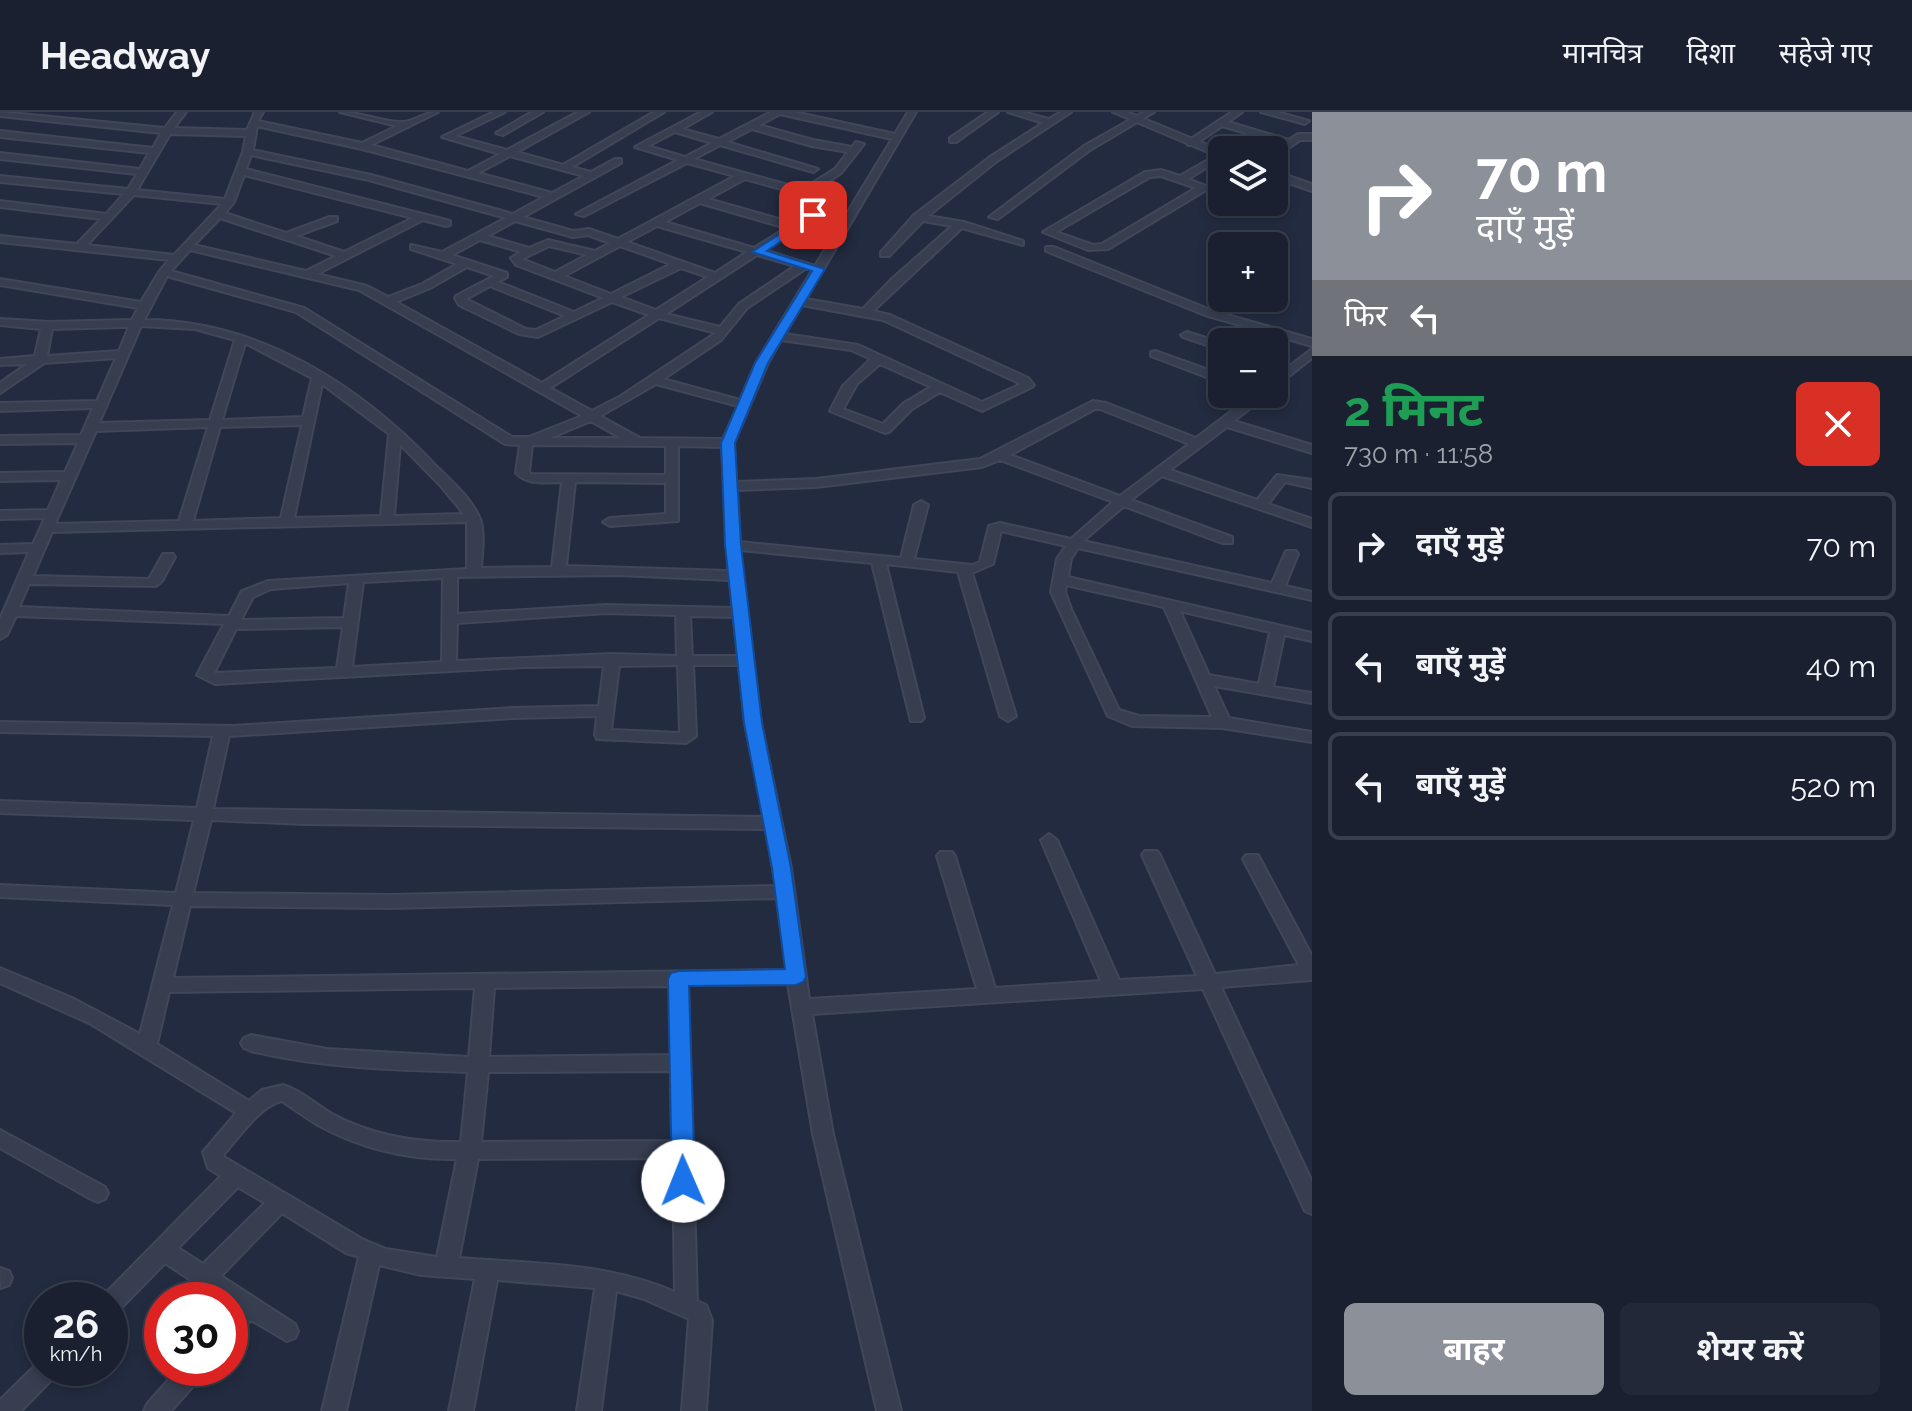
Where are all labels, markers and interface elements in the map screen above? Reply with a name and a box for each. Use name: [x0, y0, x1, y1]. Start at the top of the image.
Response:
text: Headway: [40, 33, 210, 78]
text: मानचित्र: [1563, 37, 1643, 70]
text: दिशा: [1687, 37, 1735, 70]
text: सहेजे गए: [1779, 37, 1872, 70]
map controls: [1208, 136, 1288, 408]
button: layers: [1208, 136, 1288, 216]
text: 70 m: [1476, 139, 1607, 205]
icon: right: [1344, 144, 1448, 248]
pin: [779, 181, 847, 249]
icon: arrive: [791, 193, 835, 237]
text: दाएँ मुड़ें: [1476, 206, 1574, 248]
button: +: [1208, 232, 1288, 312]
icon: left: [1403, 296, 1447, 340]
text: फिर: [1344, 298, 1387, 333]
button: −: [1208, 328, 1288, 408]
text: 2 मिनट: [1344, 381, 1483, 437]
button: close: [1796, 382, 1880, 466]
text: 730 m · 11:58: [1344, 439, 1493, 469]
icon: right: [1348, 524, 1392, 568]
text: दाएँ मुड़ें: [1416, 526, 1504, 561]
text: 70 m: [1806, 529, 1876, 564]
icon: left: [1348, 644, 1392, 688]
text: बाएँ मुड़ें: [1416, 646, 1505, 681]
text: 40 m: [1806, 649, 1876, 684]
icon: left: [1348, 764, 1392, 808]
text: बाएँ मुड़ें: [1416, 766, 1505, 801]
text: 520 m: [1790, 769, 1876, 804]
position arrow: [641, 1139, 725, 1223]
speed limit sign: 30: [144, 1282, 248, 1386]
text: 26: [53, 1300, 99, 1347]
button: बाहर: [1344, 1303, 1604, 1395]
button: शेयर करें: [1620, 1303, 1880, 1395]
text: km/h: [50, 1342, 102, 1366]

